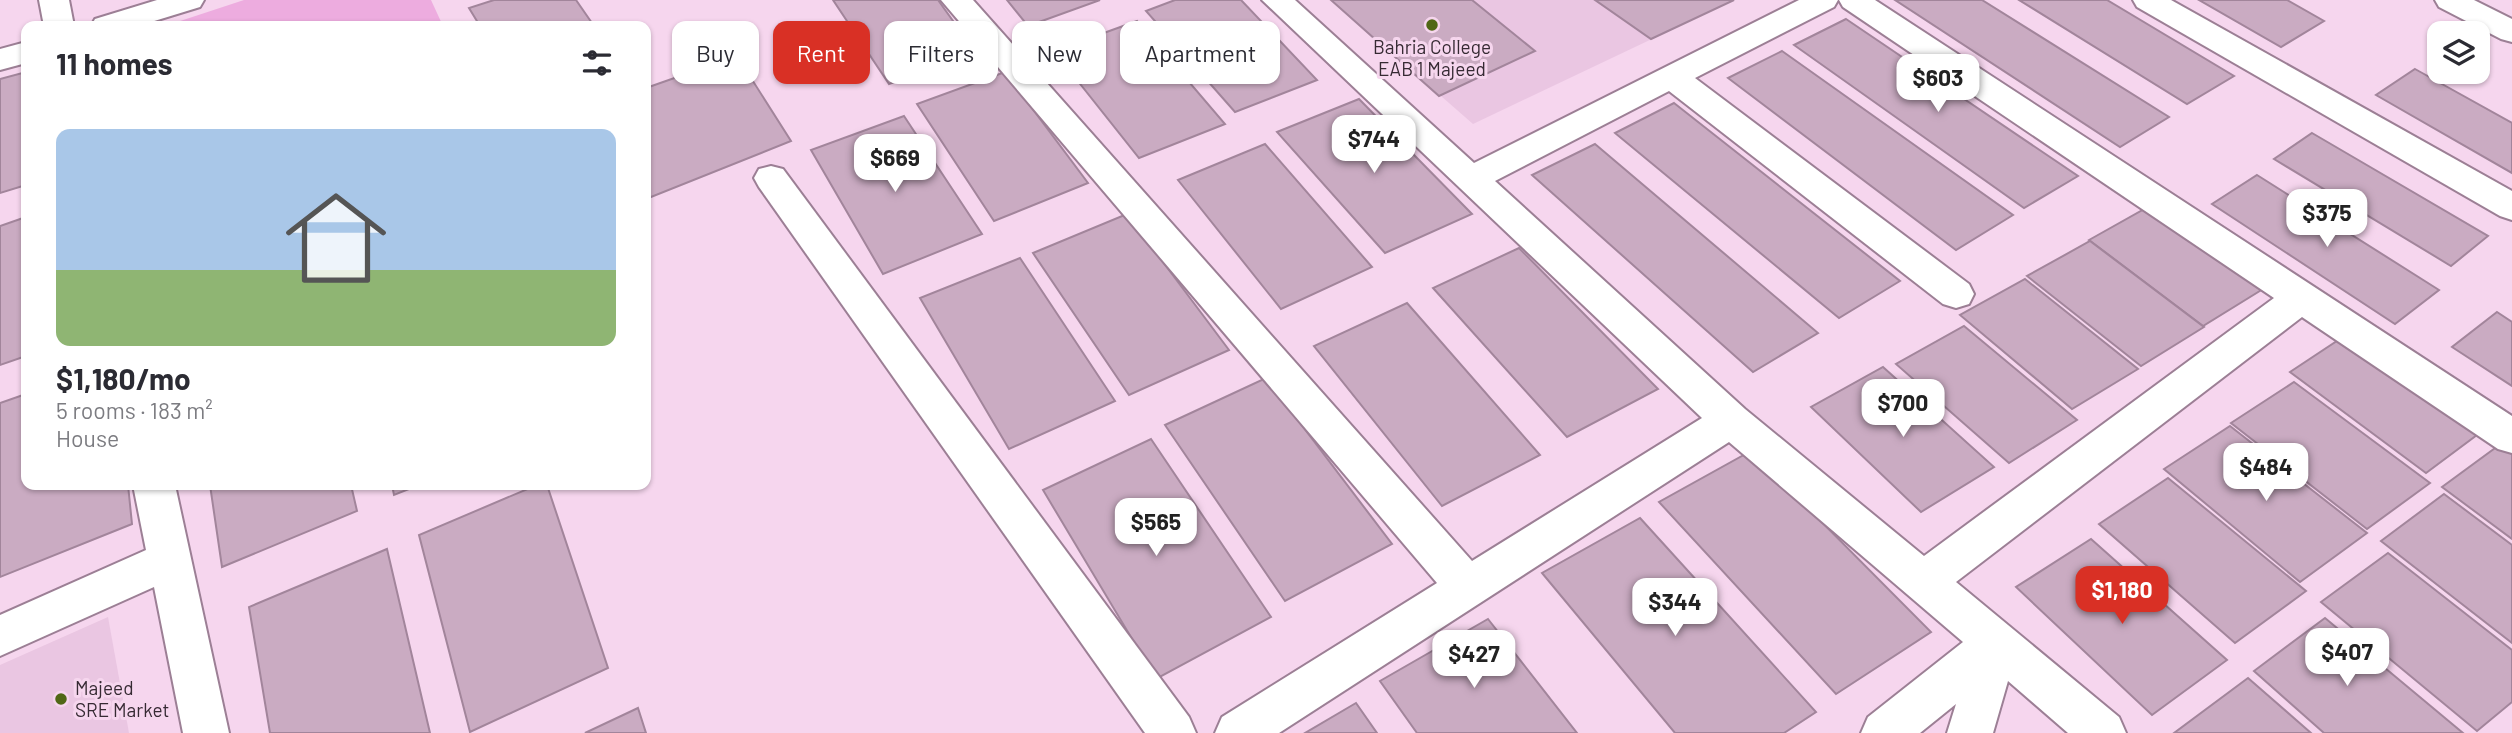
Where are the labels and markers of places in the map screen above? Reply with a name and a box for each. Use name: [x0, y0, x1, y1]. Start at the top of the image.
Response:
marker: Bahria College EAB 1 Majeed: [1424, 17, 1440, 33]
place label: Bahria College EAB 1 Majeed: [1373, 35, 1491, 80]
pin: $603: [1897, 54, 1979, 114]
pin: $744: [1333, 116, 1415, 175]
pin: $669: [854, 134, 936, 194]
pin: $375: [2286, 190, 2368, 249]
pin: $700: [1862, 380, 1944, 439]
pin: $484: [2225, 444, 2307, 503]
pin: $565: [1115, 498, 1197, 558]
pin: $1,180: [2065, 566, 2179, 626]
pin: $344: [1634, 578, 1716, 638]
pin: $407: [2306, 628, 2388, 688]
pin: $427: [1433, 630, 1515, 690]
place label: Majeed SRE Market: [75, 676, 169, 721]
marker: Majeed SRE Market: [53, 691, 69, 707]

